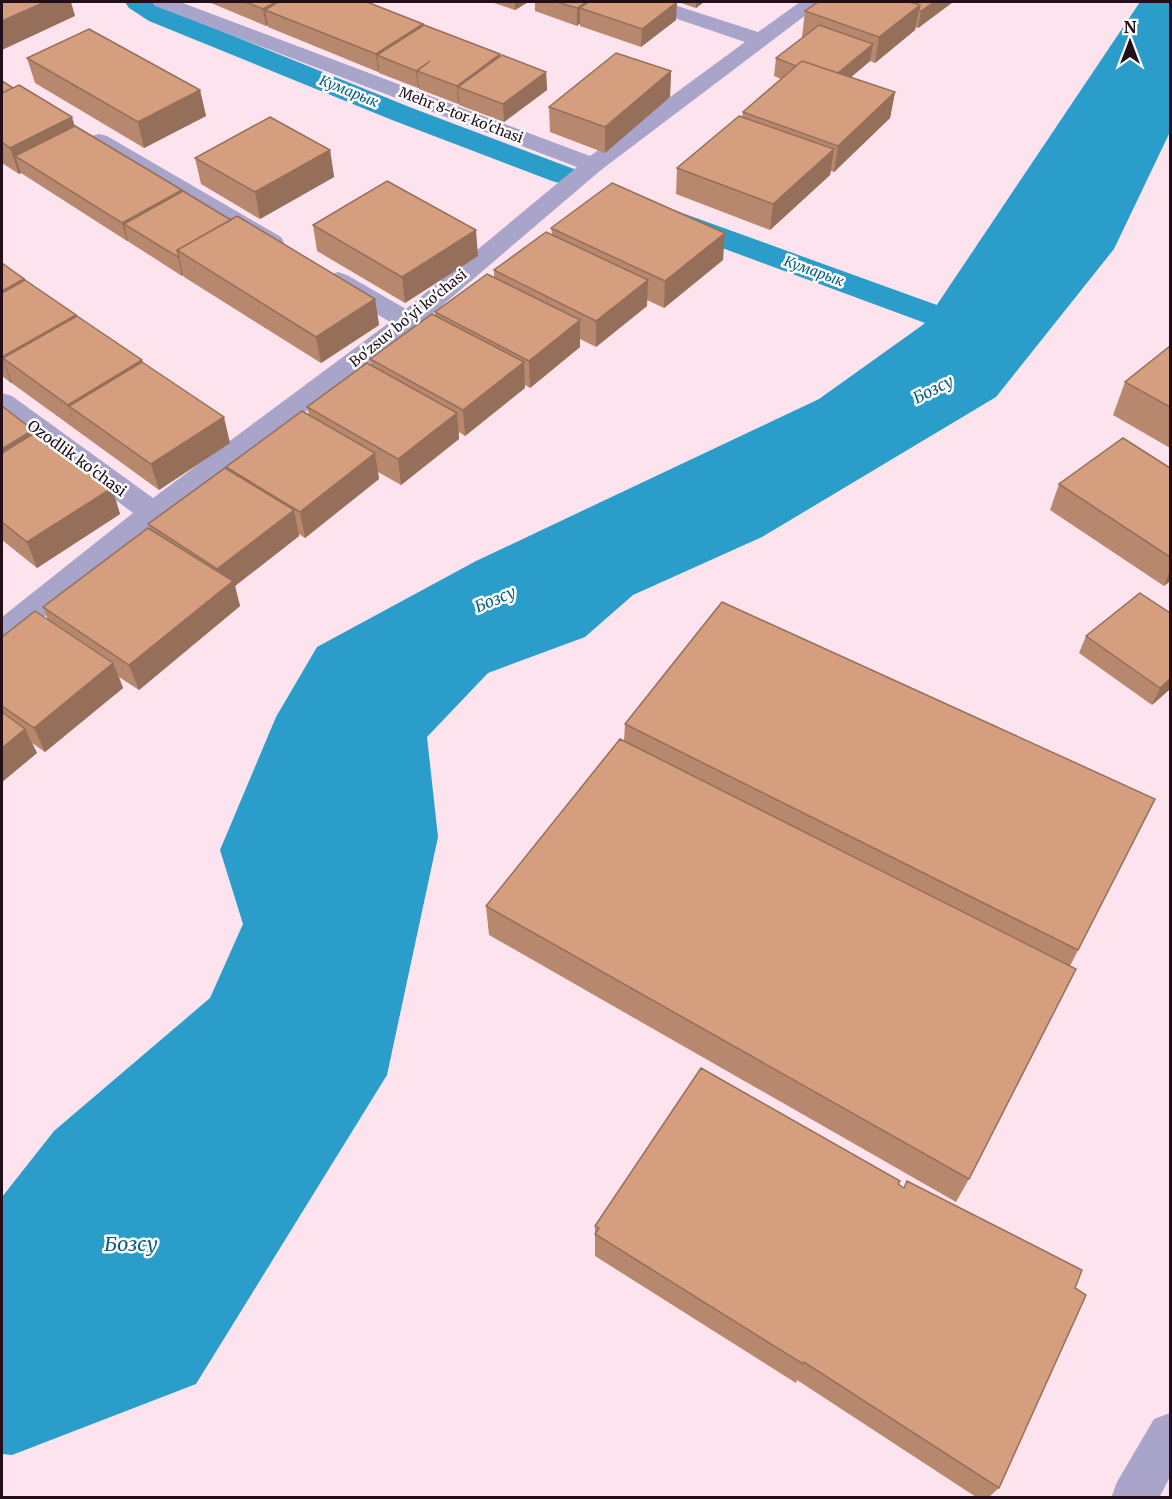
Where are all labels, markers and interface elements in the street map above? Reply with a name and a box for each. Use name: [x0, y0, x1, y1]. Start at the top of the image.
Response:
north arrow: [1100, 12, 1160, 72]
text: N: [1124, 17, 1137, 37]
water label: Кумарык: [317, 71, 381, 111]
street label: Mehr 8-tor ko'chasi: [396, 83, 526, 147]
water label: Кумарык: [782, 252, 847, 290]
street label: Bo'zsuv bo'yi ko'chasi: [346, 265, 471, 371]
water label: Бозсу: [909, 370, 957, 408]
street label: Ozodlik ko'chasi: [24, 416, 130, 500]
water label: Бозсу: [471, 581, 519, 617]
water label: Бозсу: [104, 1231, 158, 1256]

